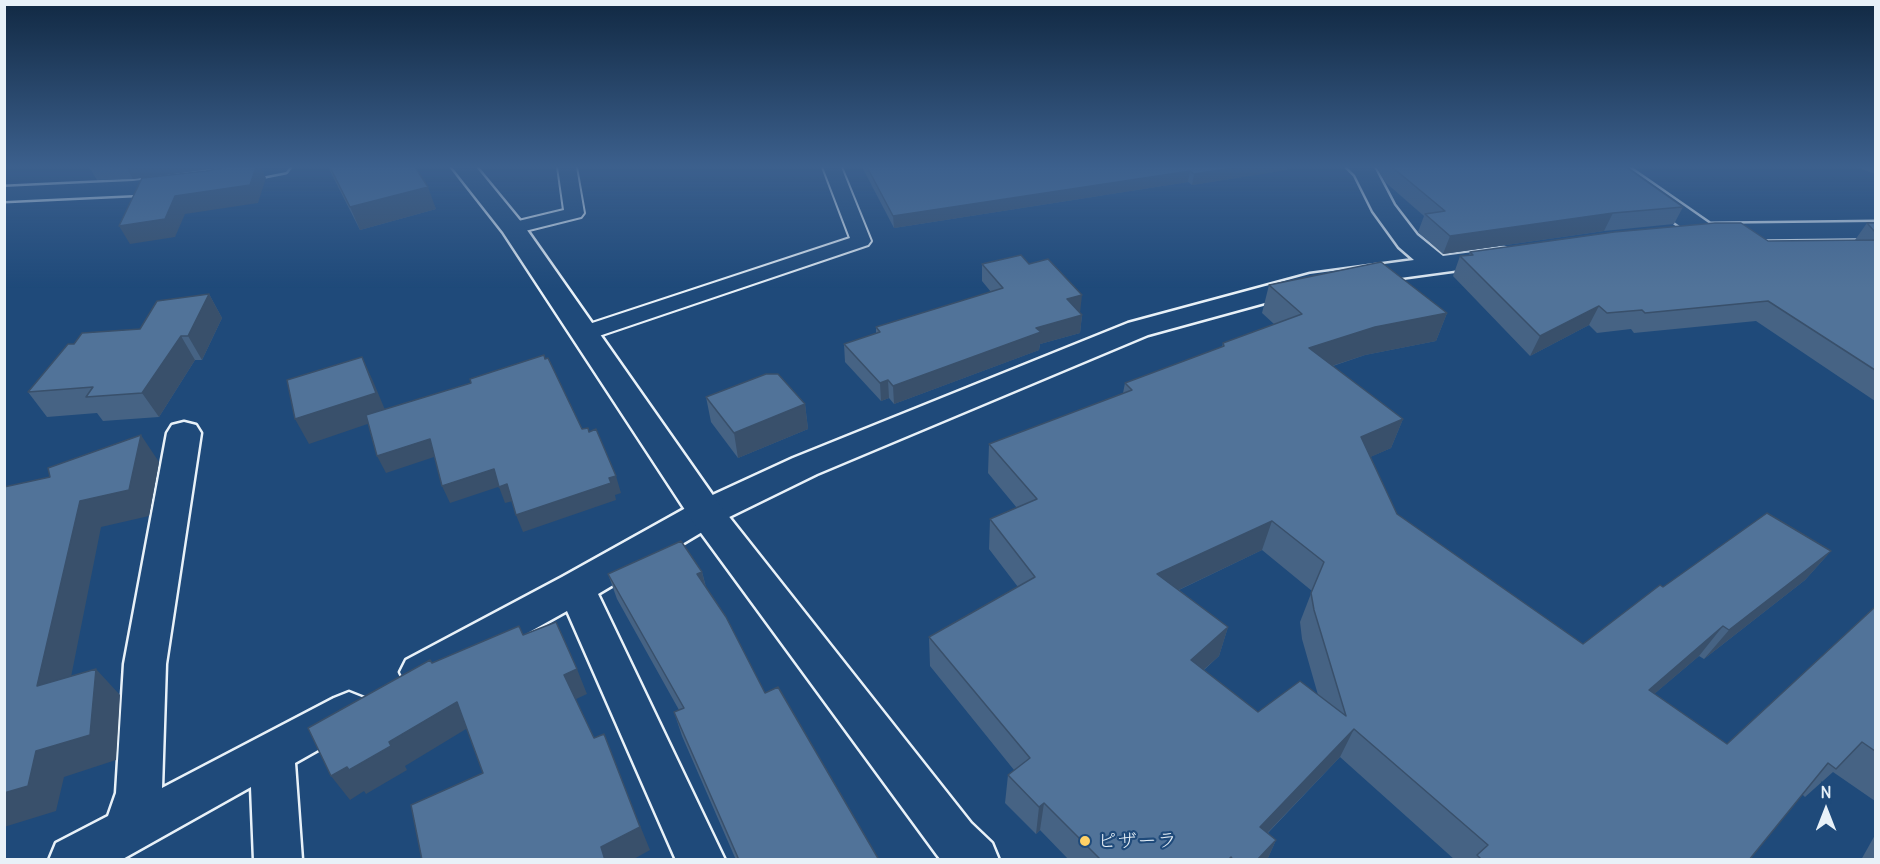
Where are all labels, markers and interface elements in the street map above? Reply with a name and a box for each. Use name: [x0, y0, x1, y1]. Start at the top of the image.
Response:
north arrow: [1796, 780, 1856, 840]
text: N: [1820, 782, 1832, 802]
place label: ピザーラ: [1097, 829, 1177, 853]
marker: ピザーラ: [1078, 834, 1092, 848]

